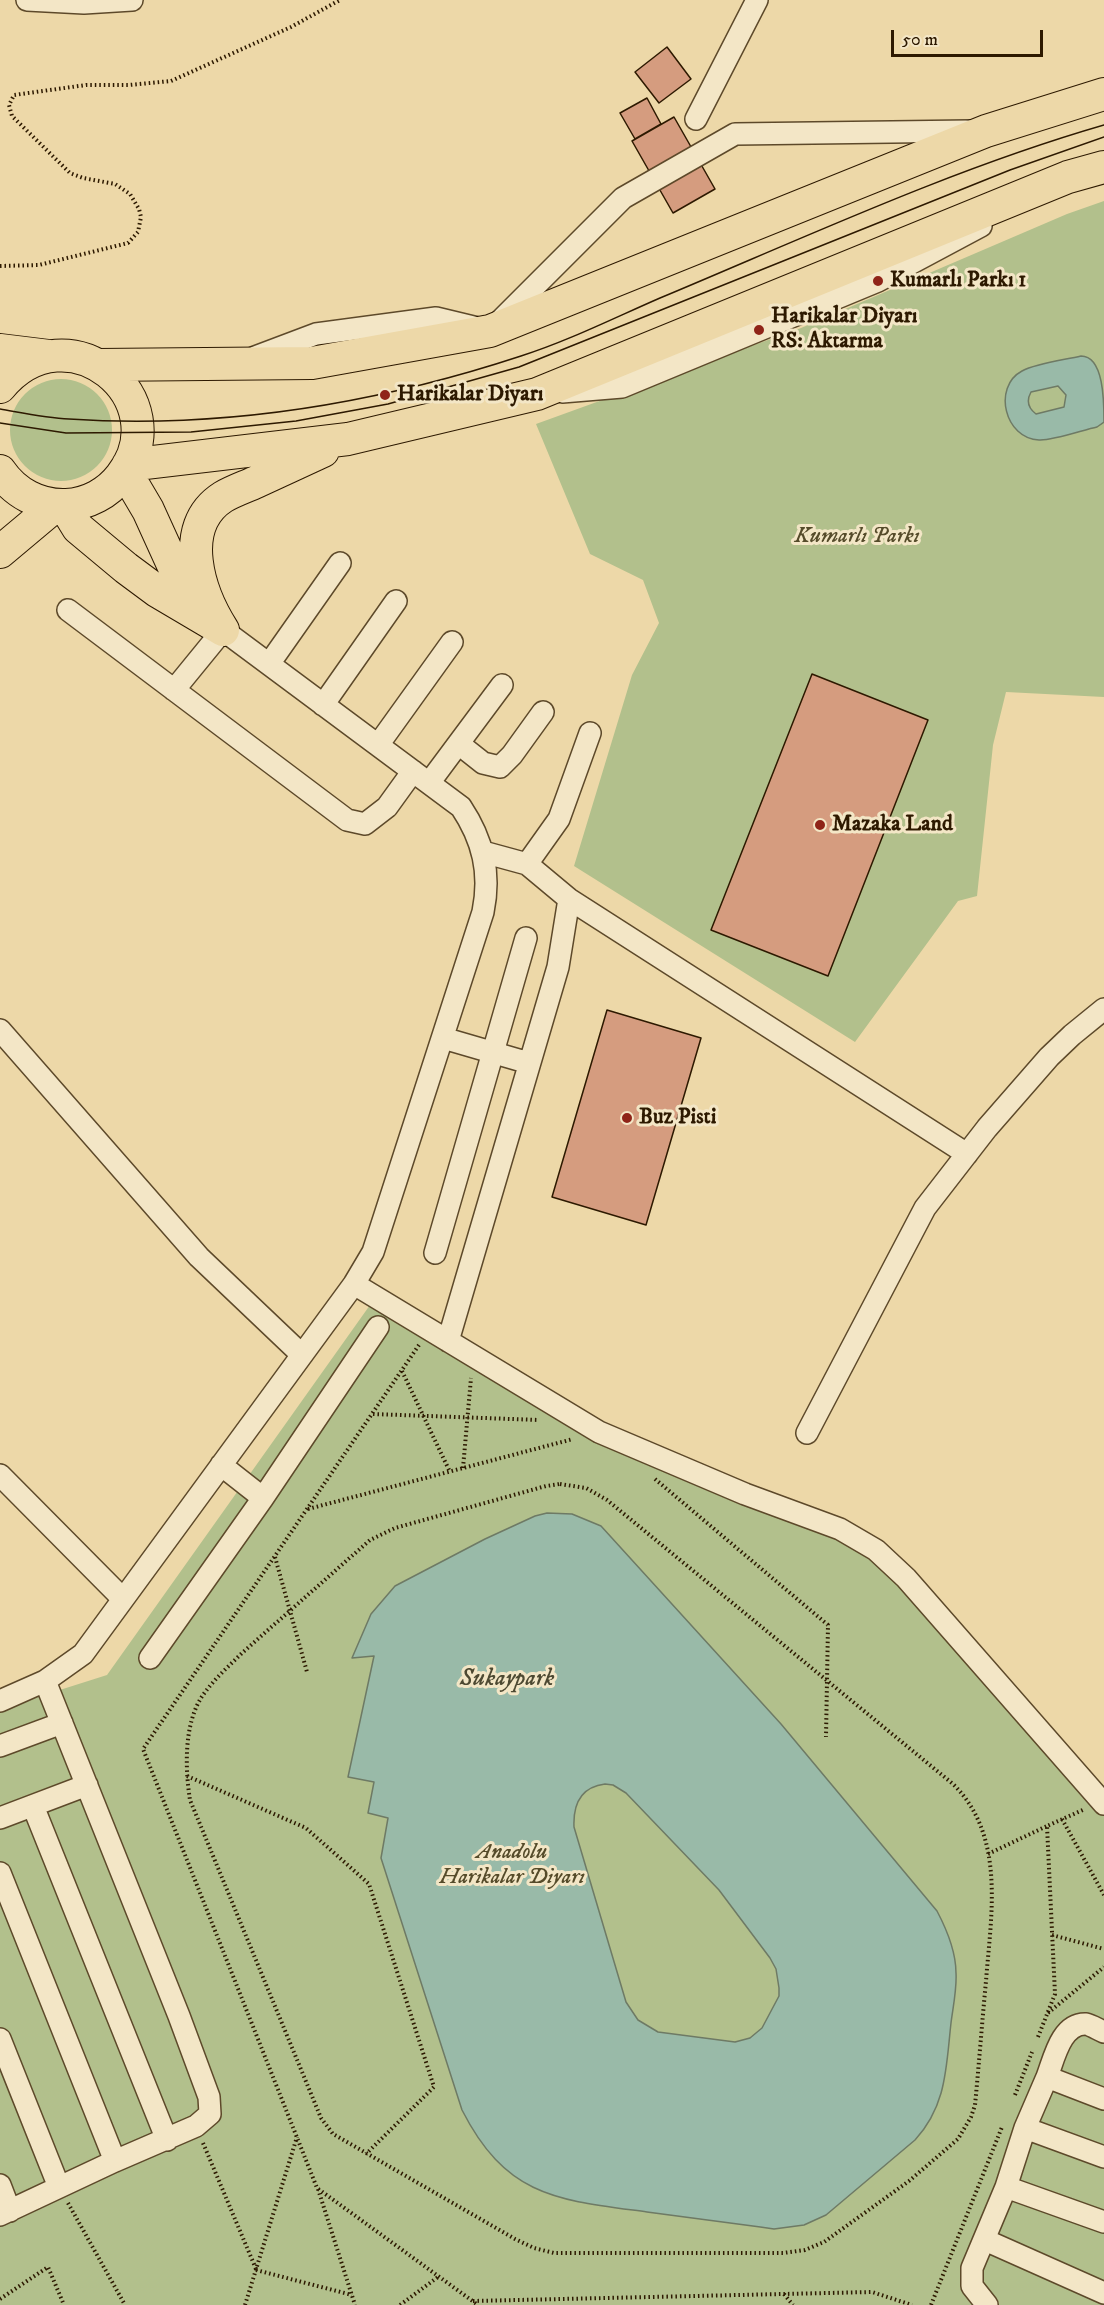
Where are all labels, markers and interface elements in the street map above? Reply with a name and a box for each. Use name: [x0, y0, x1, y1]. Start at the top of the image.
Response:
scale bar: [894, 18, 1046, 56]
text: 50 m: [902, 29, 938, 51]
place label: Kumarlı Parkı 1: [890, 268, 1026, 294]
marker: Kumarlı Parkı 1: [871, 274, 885, 288]
place label: Harikalar Diyarı RS: Aktarma: [771, 304, 917, 356]
marker: Harikalar Diyarı RS: Aktarma: [752, 323, 766, 337]
place label: Harikalar Diyarı: [397, 382, 543, 408]
marker: Harikalar Diyarı: [378, 388, 392, 402]
park label: Kumarlı Parkı: [794, 524, 920, 550]
place label: Mazaka Land: [832, 812, 953, 838]
marker: Mazaka Land: [813, 818, 827, 832]
place label: Buz Pisti: [639, 1105, 716, 1131]
marker: Buz Pisti: [620, 1111, 634, 1125]
water label: Sukaypark: [460, 1666, 554, 1694]
park label: Anadolu Harikalar Diyarı: [439, 1840, 585, 1892]

